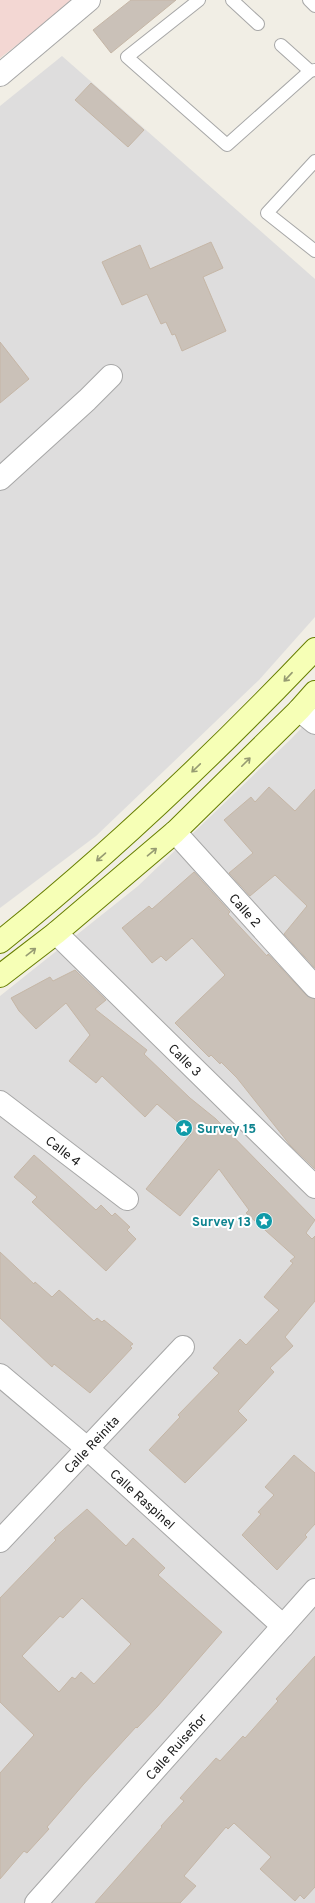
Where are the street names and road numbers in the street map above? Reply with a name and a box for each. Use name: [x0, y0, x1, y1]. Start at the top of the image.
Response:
street label: Calle 2: [225, 891, 263, 932]
street label: Calle 3: [164, 1041, 204, 1081]
street label: Calle 4: [42, 1134, 83, 1171]
street label: Calle Reinita: [62, 1414, 124, 1478]
street label: Calle Raspinel: [106, 1467, 177, 1534]
street label: Calle Ruiseñor: [143, 1711, 211, 1784]

